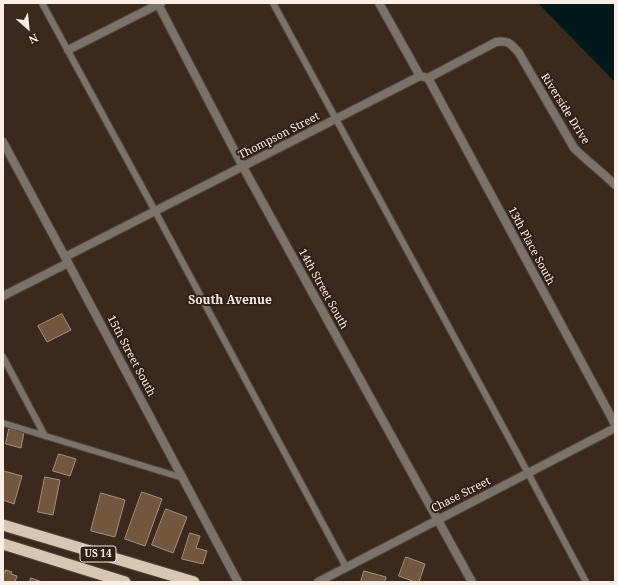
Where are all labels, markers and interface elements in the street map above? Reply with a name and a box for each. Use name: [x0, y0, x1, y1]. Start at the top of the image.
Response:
north arrow: [8, 8, 48, 48]
text: N: [26, 30, 41, 48]
street label: Riverside Drive: [538, 71, 592, 147]
street label: Thompson Street: [236, 110, 322, 162]
street label: 13th Place South: [505, 205, 557, 287]
street label: 14th Street South: [295, 247, 351, 331]
district label: South Avenue: [188, 294, 272, 308]
street label: 15th Street South: [104, 313, 158, 399]
street label: Chase Street: [429, 475, 493, 515]
road number: US 14: [80, 546, 116, 562]

